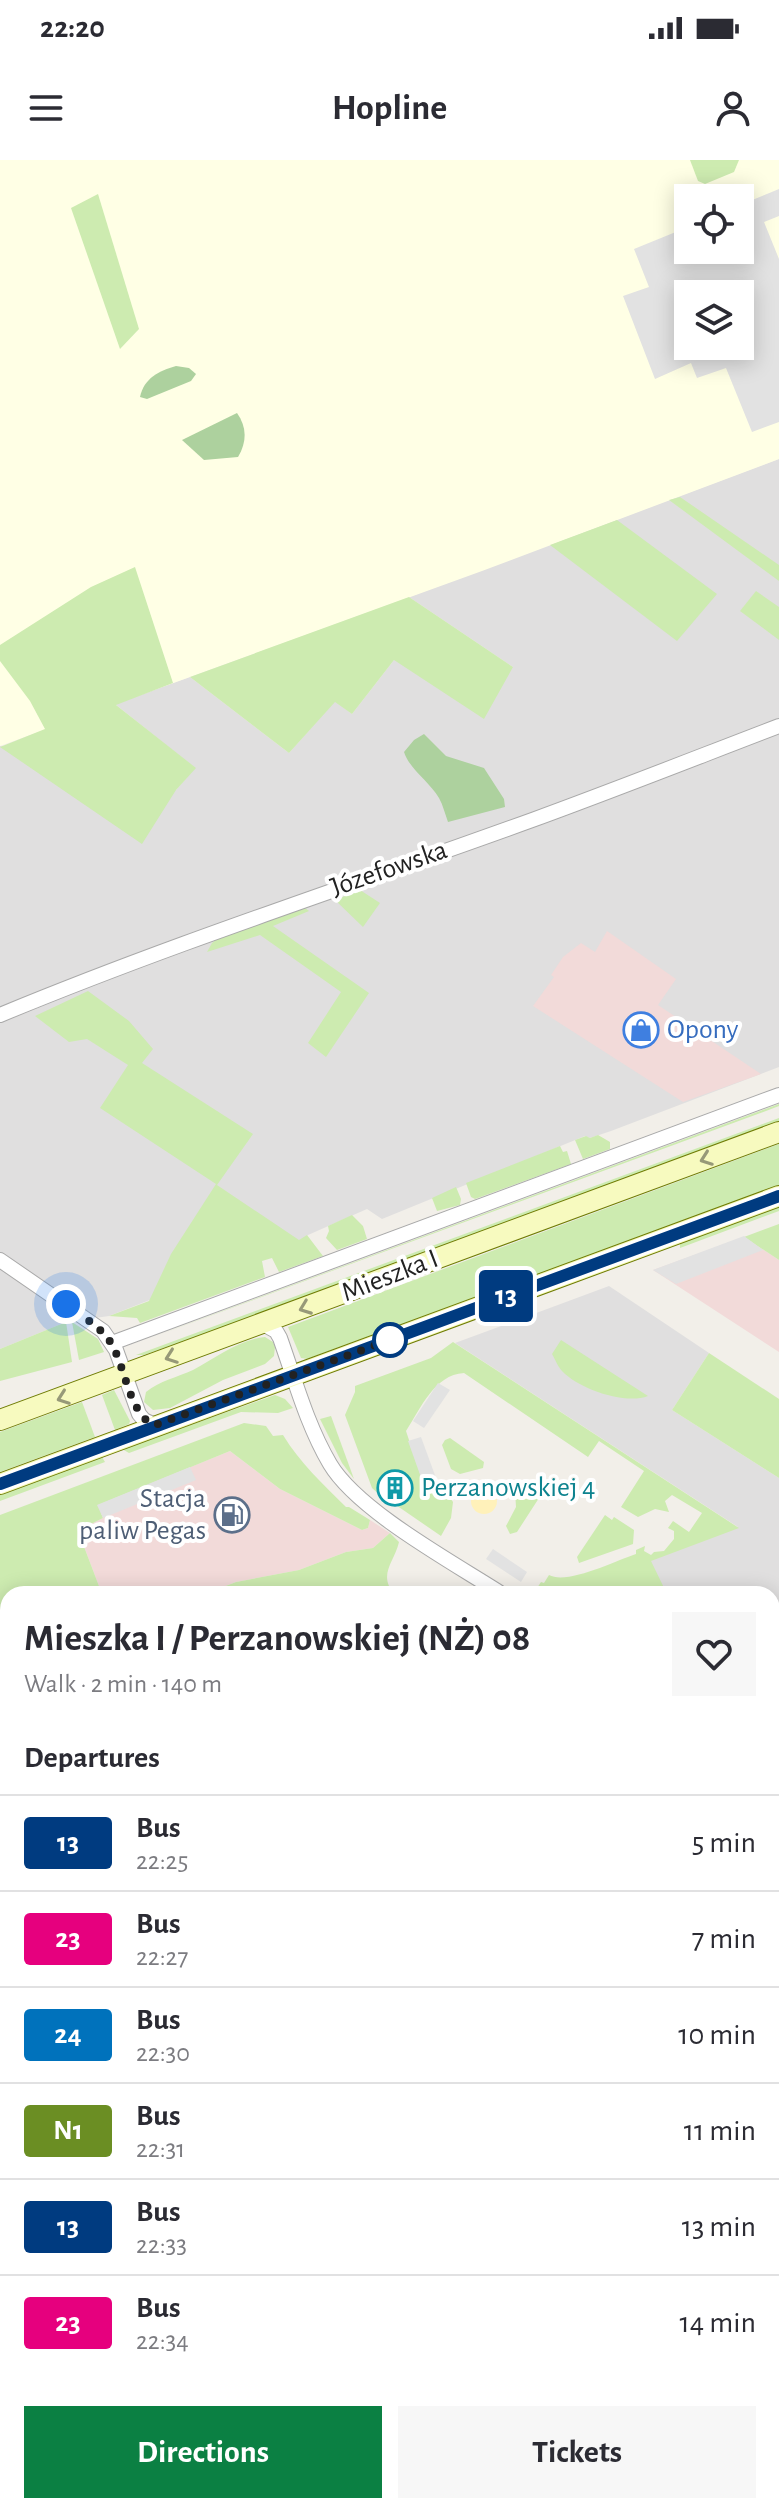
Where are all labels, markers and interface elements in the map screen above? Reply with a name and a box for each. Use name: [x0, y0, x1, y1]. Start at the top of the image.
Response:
text: 22:20: [40, 13, 105, 43]
icon: menu: [24, 86, 68, 130]
icon: person: [711, 86, 755, 130]
text: Hopline: [332, 90, 447, 126]
map controls: [674, 184, 754, 360]
button: locate: [674, 184, 754, 264]
button: layers: [674, 280, 754, 360]
street label: Józefowska: [327, 836, 451, 902]
shop icon: Opony: [622, 1011, 660, 1049]
place label: Opony: [667, 1016, 738, 1044]
one-way arrow: [700, 1150, 714, 1166]
street label: Mieszka I: [338, 1245, 442, 1307]
line badge: 13: [470, 1270, 542, 1322]
text: 13: [495, 1282, 517, 1310]
your location: [46, 1284, 86, 1324]
one-way arrow: [298, 1298, 312, 1315]
unlabelled marker: [373, 1323, 407, 1357]
one-way arrow: [165, 1348, 179, 1364]
one-way arrow: [57, 1388, 71, 1404]
building icon: Perzanowskiej 4: [376, 1469, 414, 1507]
place label: Perzanowskiej 4: [421, 1474, 596, 1502]
place label: Stacja paliw Pegas: [79, 1485, 206, 1545]
fuel station icon: Stacja paliw Pegas: [213, 1496, 251, 1534]
button: heart: [672, 1612, 756, 1696]
text: Mieszka I / Perzanowskiej (NŻ) 08: [24, 1620, 531, 1658]
text: Walk · 2 min · 140 m: [24, 1671, 222, 1697]
text: Departures: [24, 1743, 160, 1773]
text: Bus: [136, 1813, 181, 1843]
text: 5 min: [692, 1828, 756, 1858]
text: 13: [57, 1829, 79, 1857]
text: 22:25: [136, 1848, 188, 1874]
text: Bus: [136, 1909, 181, 1939]
text: 7 min: [692, 1924, 756, 1954]
text: 23: [55, 1925, 81, 1953]
text: 22:27: [136, 1944, 188, 1970]
text: Bus: [136, 2005, 181, 2035]
text: 10 min: [678, 2020, 756, 2050]
text: 24: [54, 2021, 82, 2049]
text: 22:30: [136, 2040, 190, 2066]
text: Bus: [136, 2101, 181, 2131]
text: 11 min: [684, 2116, 756, 2146]
text: N1: [53, 2117, 83, 2145]
text: 22:31: [136, 2136, 185, 2162]
text: Bus: [136, 2197, 181, 2227]
text: 13 min: [682, 2212, 756, 2242]
text: 13: [57, 2213, 79, 2241]
text: 22:33: [136, 2232, 187, 2258]
text: Bus: [136, 2293, 181, 2323]
text: 14 min: [680, 2308, 756, 2338]
text: 23: [55, 2309, 81, 2337]
text: 22:34: [136, 2328, 189, 2354]
button: Directions: [24, 2406, 382, 2498]
button: Tickets: [398, 2406, 756, 2498]

